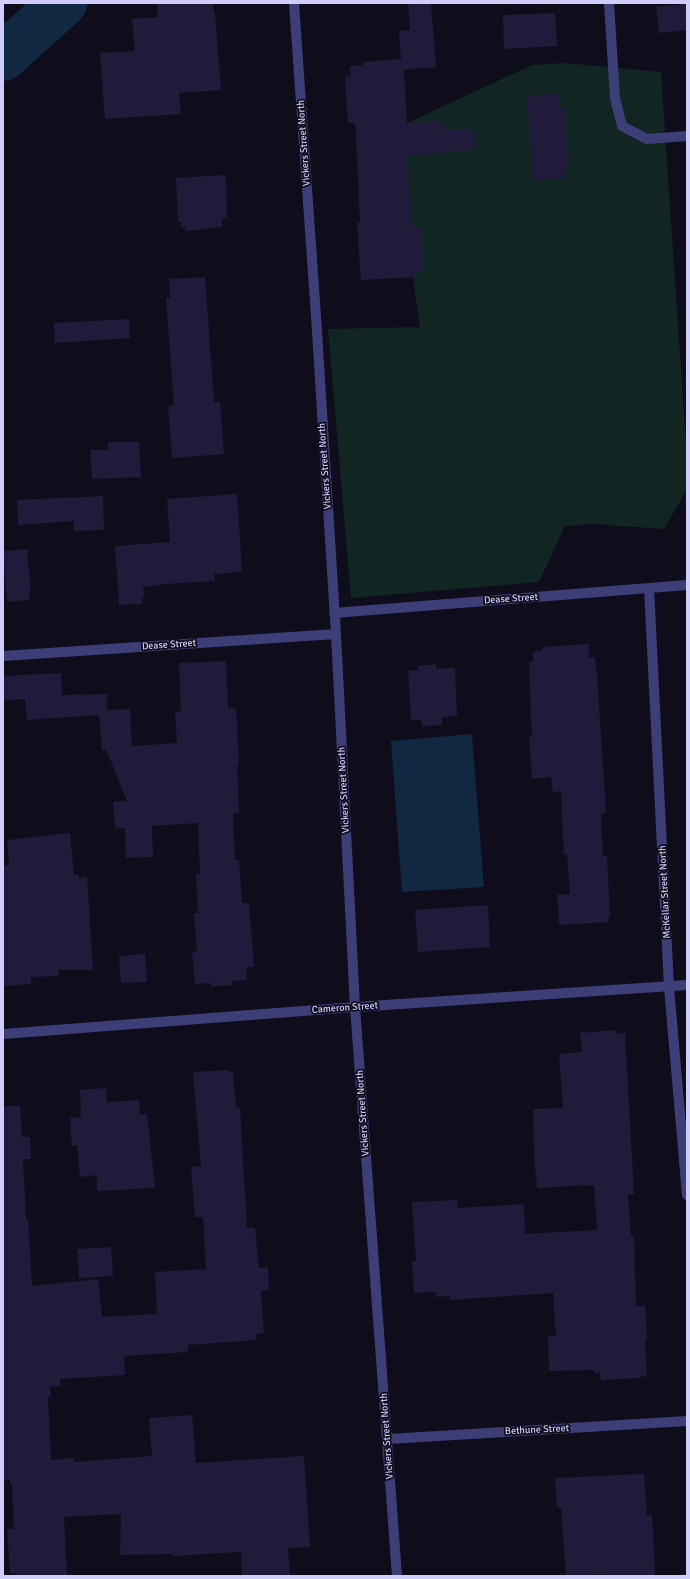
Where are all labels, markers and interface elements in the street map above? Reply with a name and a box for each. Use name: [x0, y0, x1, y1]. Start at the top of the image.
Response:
street label: Vickers Street North: [295, 100, 313, 186]
street label: Vickers Street North: [316, 423, 334, 509]
street label: Dease Street: [484, 591, 538, 607]
street label: Dease Street: [142, 637, 196, 653]
street label: Vickers Street North: [336, 747, 352, 833]
street label: McKellar Street North: [657, 845, 673, 939]
street label: Cameron Street: [311, 1000, 379, 1016]
street label: Vickers Street North: [354, 1070, 372, 1156]
street label: Vickers Street North: [378, 1393, 396, 1479]
street label: Bethune Street: [505, 1422, 569, 1438]

